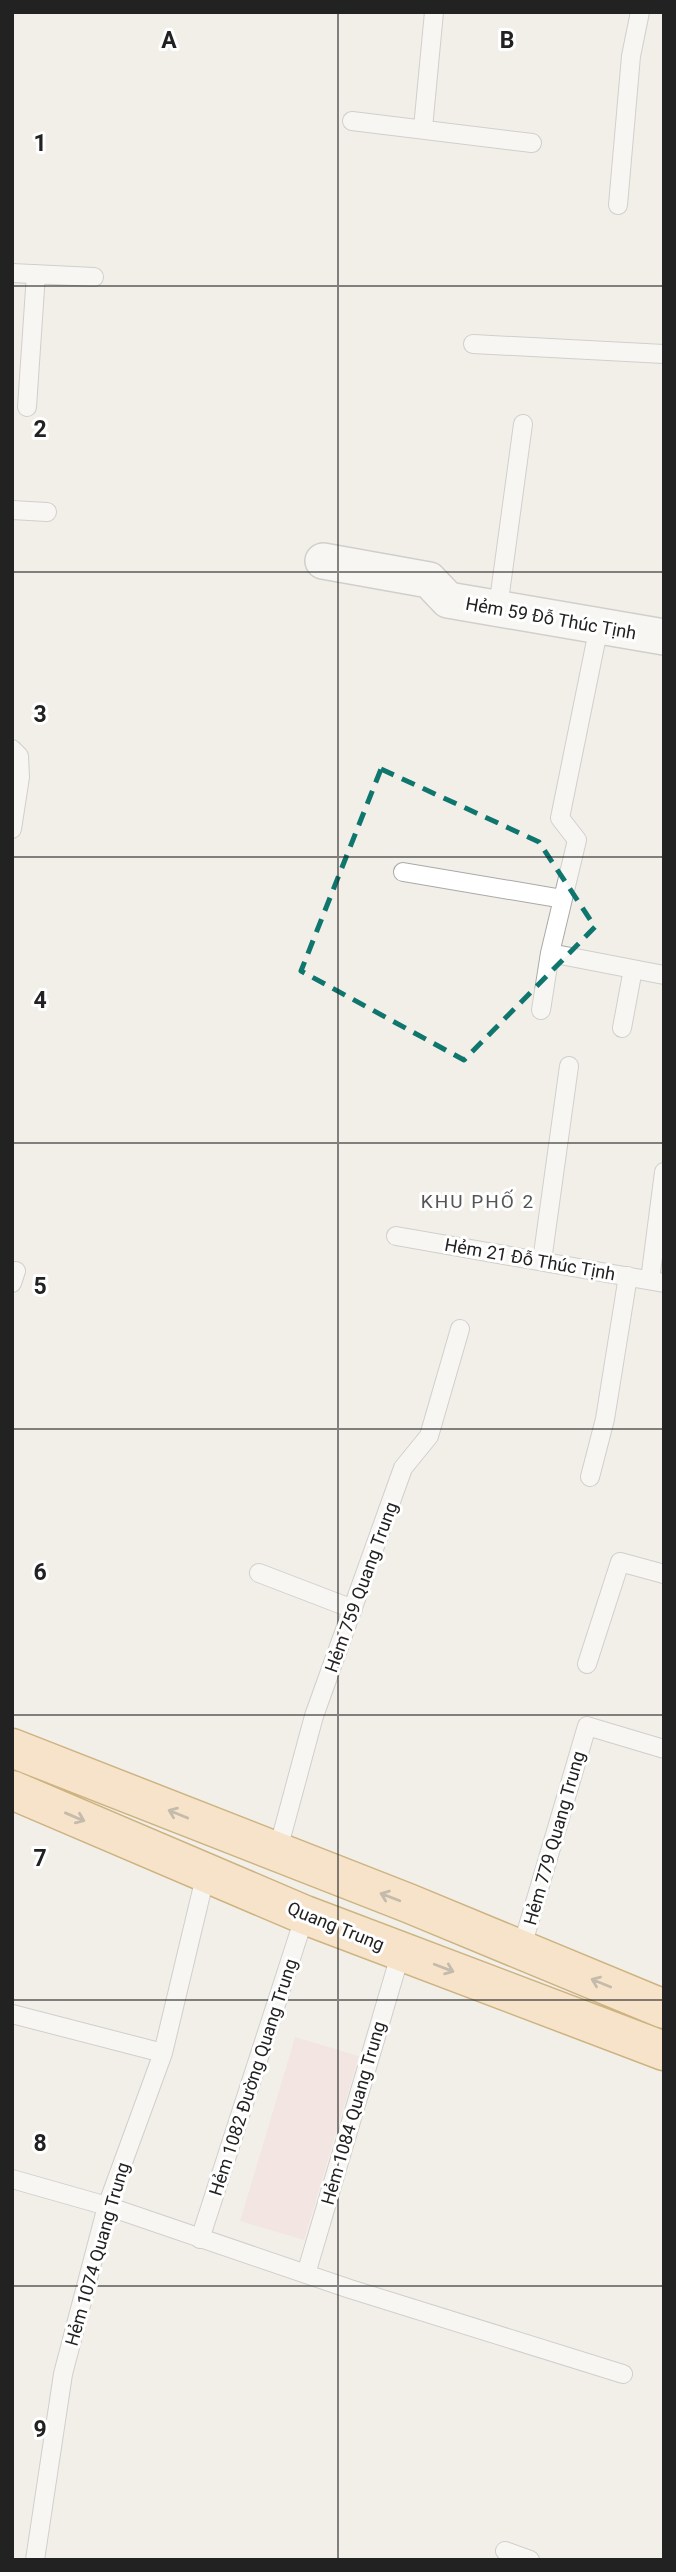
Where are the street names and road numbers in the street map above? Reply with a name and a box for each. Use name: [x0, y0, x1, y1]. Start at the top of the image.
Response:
street label: Hẻm 59 Đỗ Thúc Tịnh: [464, 593, 638, 643]
street label: Hẻm 21 Đỗ Thúc Tịnh: [443, 1234, 617, 1284]
street label: Hẻm 759 Quang Trung: [320, 1499, 402, 1675]
street label: Hẻm 779 Quang Trung: [519, 1749, 589, 1927]
street label: Quang Trung: [285, 1897, 387, 1955]
street label: Hẻm 1082 Đường Quang Trung: [205, 1956, 301, 2198]
street label: Hẻm 1084 Quang Trung: [317, 2019, 389, 2207]
street label: Hẻm 1074 Quang Trung: [61, 2160, 133, 2348]

